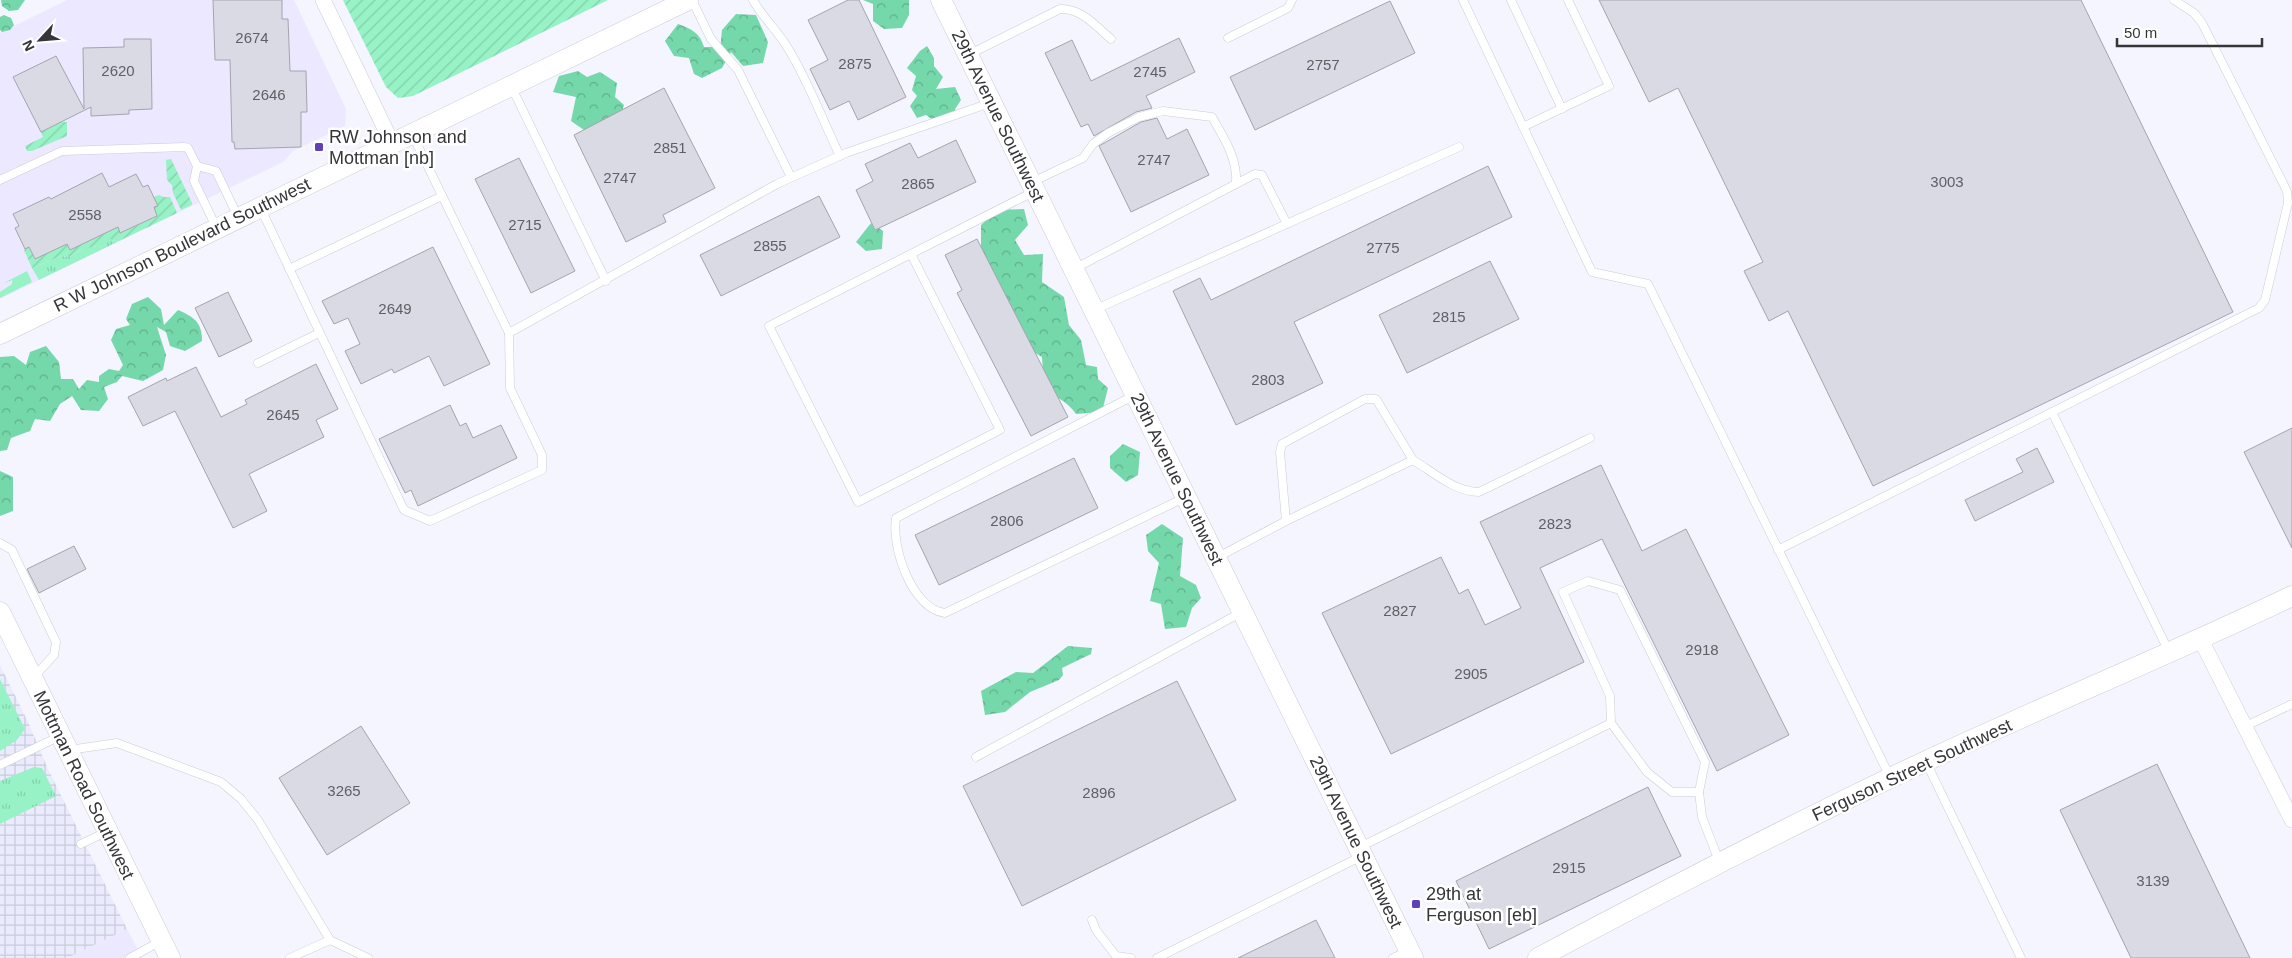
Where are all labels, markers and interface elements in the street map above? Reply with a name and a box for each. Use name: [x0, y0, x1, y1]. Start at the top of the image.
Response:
north arrow: [15, 15, 65, 65]
scale bar: [2117, 15, 2262, 47]
text: 50 m: [2124, 24, 2157, 41]
street label: 29th Avenue Southwest: [948, 27, 1048, 205]
house number: 2674: [235, 29, 269, 46]
text: N: [19, 38, 38, 54]
house number: 2875: [838, 55, 872, 72]
house number: 2757: [1306, 56, 1340, 73]
house number: 2620: [101, 62, 135, 79]
house number: 2745: [1133, 63, 1167, 80]
house number: 2646: [252, 86, 286, 103]
place label: RW Johnson and Mottman [nb]: [329, 127, 467, 168]
house number: 2851: [653, 139, 687, 156]
marker: RW Johnson and Mottman [nb]: [313, 141, 325, 153]
house number: 2747: [1137, 151, 1171, 168]
house number: 2747: [603, 169, 637, 186]
house number: 3003: [1930, 173, 1964, 190]
street label: R W Johnson Boulevard Southwest: [50, 174, 314, 316]
house number: 2865: [901, 175, 935, 192]
house number: 2558: [68, 206, 102, 223]
house number: 2715: [508, 216, 542, 233]
house number: 2855: [753, 237, 787, 254]
house number: 2775: [1366, 239, 1400, 256]
house number: 2649: [378, 300, 412, 317]
house number: 2815: [1432, 308, 1466, 325]
house number: 2803: [1251, 371, 1285, 388]
street label: 29th Avenue Southwest: [1127, 390, 1227, 568]
house number: 2645: [266, 406, 300, 423]
house number: 2806: [990, 512, 1024, 529]
house number: 2823: [1538, 515, 1572, 532]
house number: 2827: [1383, 602, 1417, 619]
house number: 2918: [1685, 641, 1719, 658]
house number: 2905: [1454, 665, 1488, 682]
street label: Mottman Road Southwest: [30, 688, 138, 882]
street label: Ferguson Street Southwest: [1809, 715, 2015, 825]
street label: 29th Avenue Southwest: [1306, 753, 1406, 931]
house number: 3265: [327, 782, 361, 799]
house number: 2896: [1082, 784, 1116, 801]
house number: 2915: [1552, 859, 1586, 876]
house number: 3139: [2136, 872, 2170, 889]
place label: 29th at Ferguson [eb]: [1426, 884, 1537, 925]
marker: 29th at Ferguson [eb]: [1410, 898, 1422, 910]

